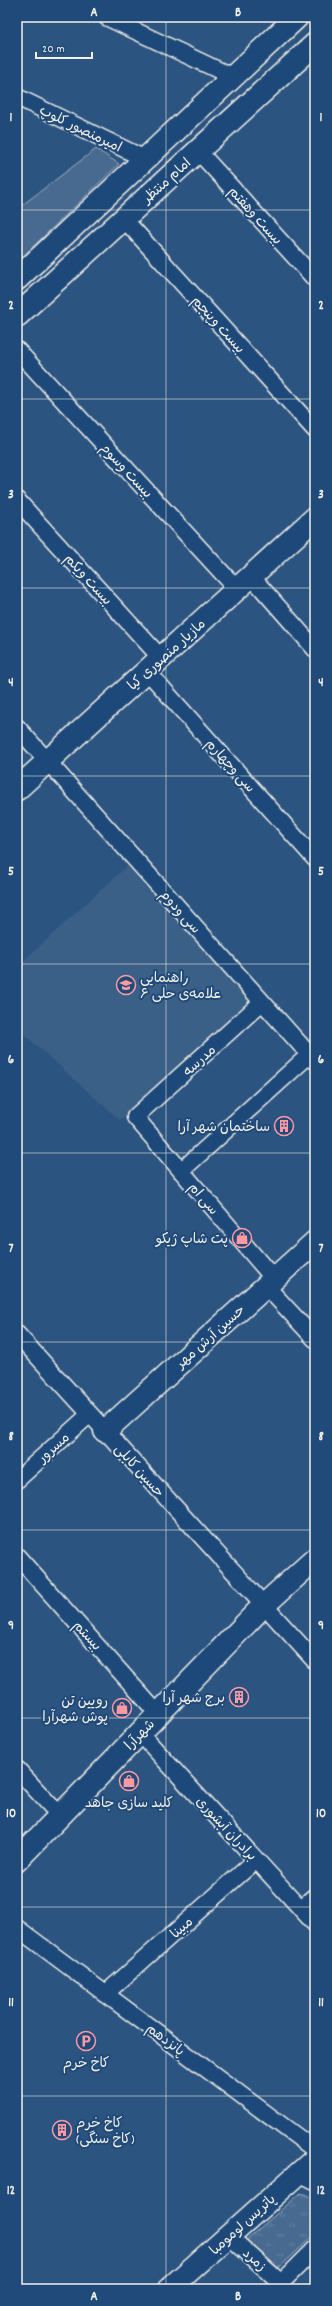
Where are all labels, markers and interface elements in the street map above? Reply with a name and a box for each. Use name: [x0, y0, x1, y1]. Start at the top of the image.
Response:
text: A: [90, 4, 98, 23]
text: B: [235, 4, 241, 23]
scale bar: [36, 34, 92, 60]
text: 20 m: [42, 41, 65, 58]
street label: امیرمنصور کلوپ: [35, 101, 125, 158]
text: 1: [10, 109, 13, 128]
text: 1: [320, 109, 323, 128]
street label: امام منتظر: [138, 154, 196, 210]
street label: بیست وهفتم: [223, 183, 286, 250]
street label: بیست وپنجم: [186, 292, 249, 359]
text: 2: [8, 297, 14, 316]
text: 2: [318, 297, 324, 316]
street label: بیست وسوم: [95, 439, 156, 504]
text: 3: [8, 486, 14, 505]
text: 3: [318, 486, 324, 505]
street label: بیست ویکم: [59, 550, 116, 611]
street label: مازیار منصوری کیا: [124, 615, 211, 696]
text: 4: [8, 674, 14, 693]
text: 4: [318, 674, 324, 693]
street label: سی وچهارم: [200, 735, 259, 798]
text: 5: [8, 863, 14, 882]
text: 5: [318, 863, 324, 882]
street label: سی ودوم: [154, 886, 205, 939]
place label: راهنمایی علامه‌ی حلی ۶: [140, 969, 222, 1005]
school or university icon: راهنمایی علامه‌ی حلی ۶: [115, 974, 137, 996]
street label: مدرسه: [179, 1041, 221, 1082]
text: 6: [8, 1051, 15, 1070]
text: 6: [318, 1051, 325, 1070]
building icon: ساختمان شهر آرا: [273, 1115, 295, 1137]
place label: ساختمان شهر آرا: [177, 1118, 270, 1138]
street label: سی ام: [183, 1179, 222, 1220]
shop icon: پت شاپ ژیکو: [231, 1227, 253, 1249]
place label: پت شاپ ژیکو: [155, 1230, 228, 1250]
text: 7: [9, 1240, 14, 1259]
text: 7: [319, 1240, 324, 1259]
street label: حسین آرش مهر: [172, 1301, 250, 1375]
text: 8: [8, 1428, 14, 1447]
text: 8: [318, 1428, 324, 1447]
street label: مسرور: [33, 1429, 75, 1469]
street label: حسین کابلی: [109, 1440, 168, 1503]
text: 9: [8, 1617, 14, 1636]
street label: بیستم: [67, 1617, 106, 1656]
text: 9: [318, 1617, 324, 1636]
building icon: برج شهر آرا: [228, 1686, 250, 1708]
place label: برج شهر آرا: [162, 1689, 225, 1709]
place label: رویین تن پوش شهرآرا: [42, 1692, 108, 1728]
shop icon: رویین تن پوش شهرآرا: [111, 1697, 133, 1719]
street label: شهرآرا: [121, 1715, 160, 1755]
shop icon: کلید سازی جاهد: [118, 1770, 140, 1792]
street label: برادران آبشوری: [190, 1793, 261, 1866]
place label: کلید سازی جاهد: [85, 1794, 173, 1814]
text: 10: [6, 1805, 16, 1824]
text: 10: [316, 1805, 326, 1824]
street label: مبینا: [166, 1913, 198, 1944]
text: 11: [8, 1994, 14, 2013]
text: 11: [318, 1994, 324, 2013]
street label: پانزدهم: [141, 2019, 188, 2062]
parking icon: کاخ خرم: [75, 2030, 97, 2052]
place label: کاخ خرم: [63, 2054, 109, 2074]
place label: کاخ خرم (کاخ سنگی): [76, 2114, 135, 2150]
building icon: کاخ خرم (کاخ سنگی): [51, 2119, 73, 2141]
text: 12: [7, 2182, 16, 2201]
text: 12: [317, 2182, 326, 2201]
street label: پاتریس لومومبا: [206, 2190, 281, 2261]
street label: زمرد: [237, 2244, 270, 2277]
text: A: [90, 2288, 98, 2306]
text: B: [235, 2288, 241, 2306]

